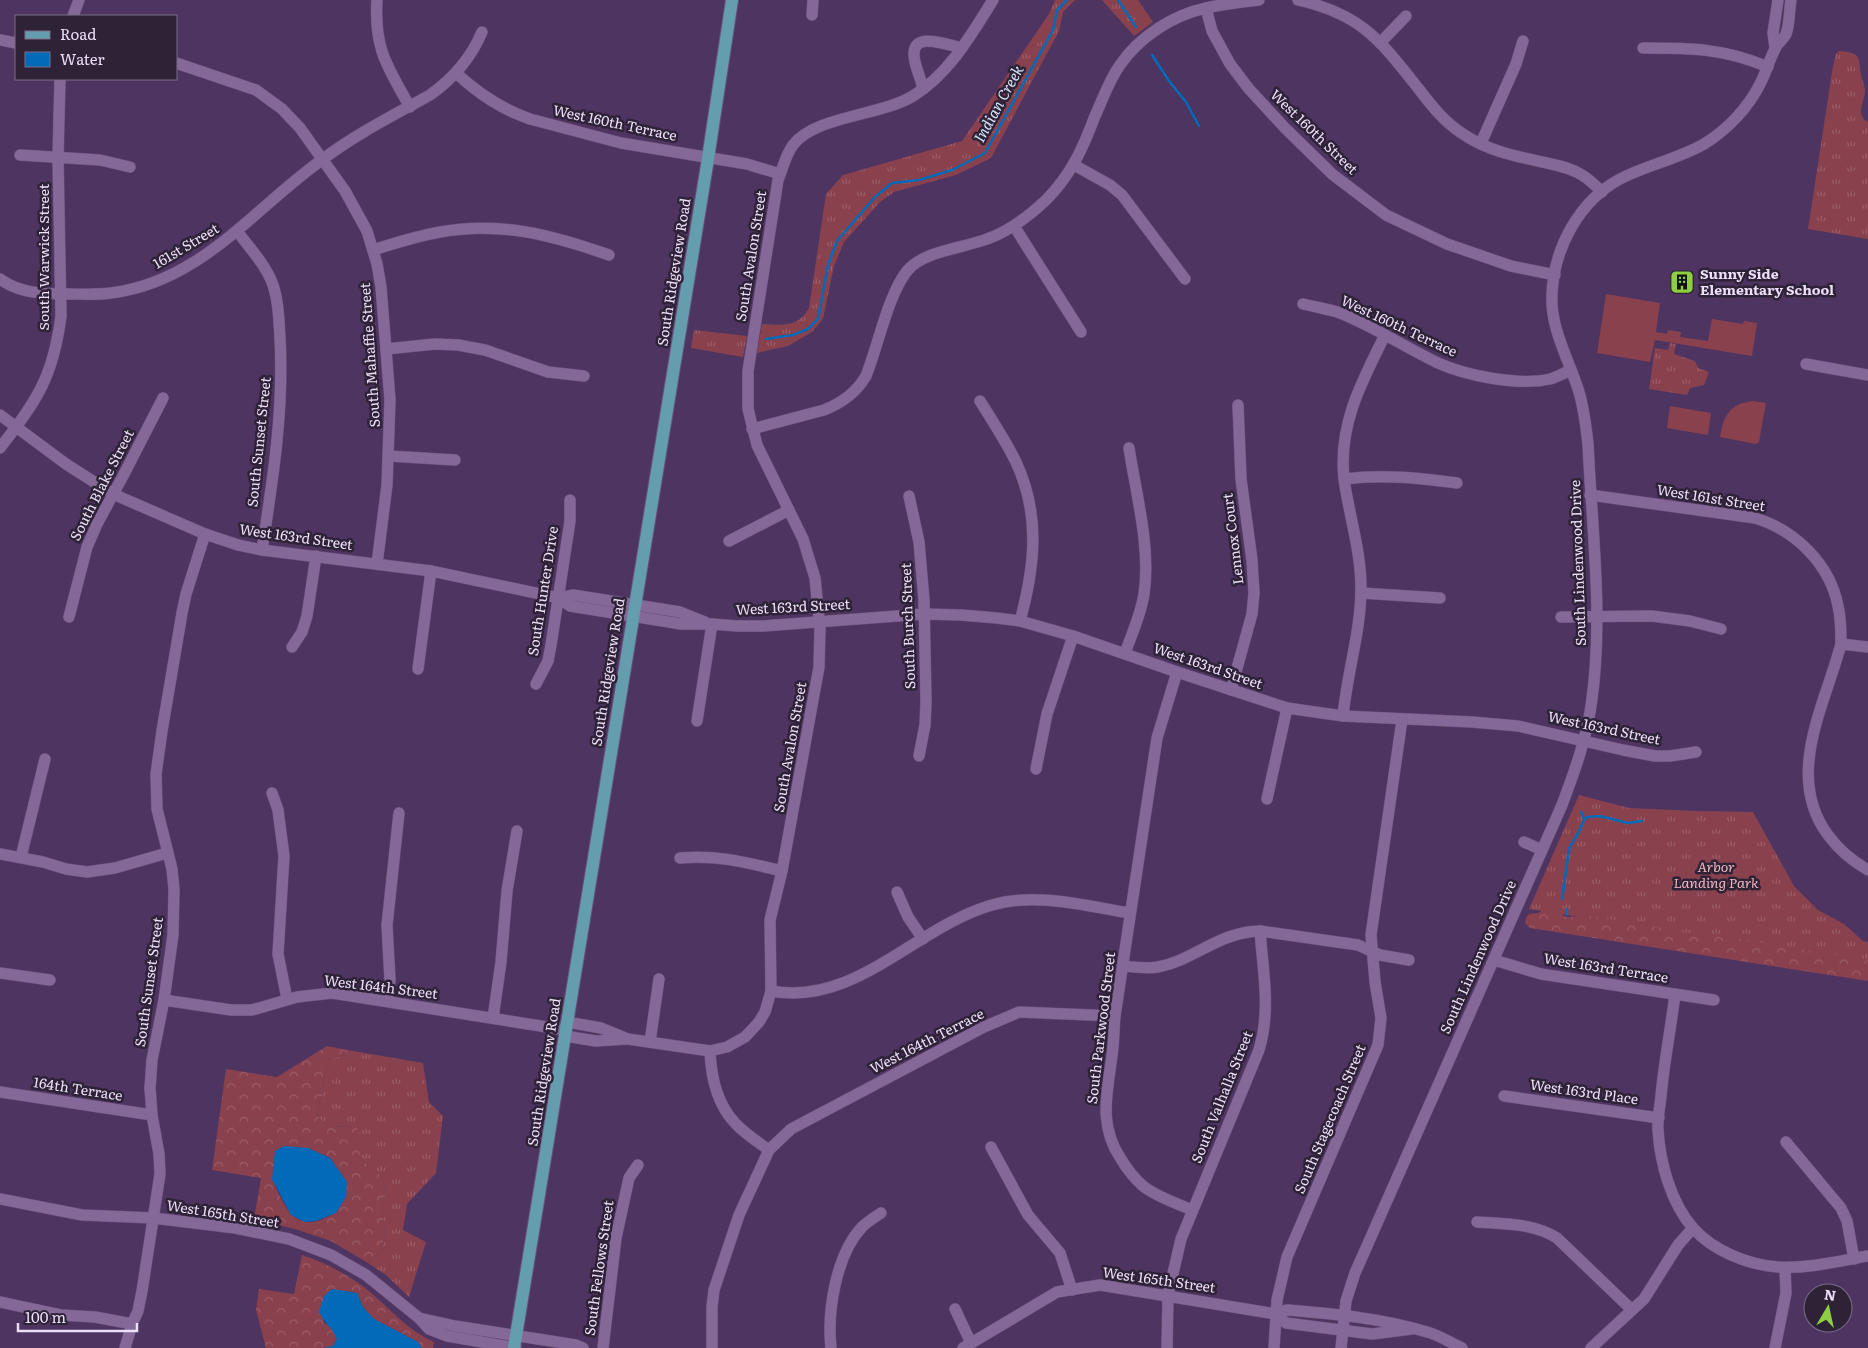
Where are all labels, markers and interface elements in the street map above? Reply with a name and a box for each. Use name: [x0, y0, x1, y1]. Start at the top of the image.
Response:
legend: [15, 15, 178, 80]
text: Road: [60, 22, 96, 45]
text: Water: [60, 47, 105, 70]
water label: Indian Creek: [967, 60, 1029, 146]
street label: West 160th Street: [1266, 84, 1363, 179]
street label: West 160th Terrace: [551, 99, 679, 145]
street label: South Warwick Street: [33, 183, 53, 330]
street label: South Avalon Street: [730, 189, 770, 323]
street label: South Ridgeview Road: [651, 196, 695, 347]
street label: 161st Street: [149, 217, 222, 273]
place label: Sunny Side Elementary School: [1700, 263, 1834, 299]
building icon: Sunny Side Elementary School: [1669, 269, 1695, 295]
street label: South Mahaffie Street: [354, 282, 384, 428]
street label: West 160th Terrace: [1338, 289, 1461, 361]
street label: South Sunset Street: [241, 375, 275, 508]
street label: South Blake Street: [64, 425, 138, 544]
street label: West 161st Street: [1656, 479, 1767, 515]
street label: South Lindenwood Drive: [1564, 480, 1590, 646]
street label: Lennox Court: [1216, 492, 1248, 586]
street label: West 163rd Street: [238, 518, 355, 554]
street label: South Hunter Drive: [522, 525, 562, 657]
street label: South Burch Street: [895, 562, 919, 690]
street label: West 163rd Street: [735, 593, 851, 619]
street label: South Ridgeview Road: [585, 596, 629, 747]
street label: West 163rd Street: [1151, 637, 1266, 693]
street label: South Avalon Street: [768, 680, 810, 814]
street label: West 163rd Street: [1546, 705, 1663, 749]
park label: Arbor Landing Park: [1673, 856, 1759, 892]
street label: South Lindenwood Drive: [1434, 877, 1520, 1037]
street label: South Sunset Street: [129, 915, 167, 1048]
street label: West 163rd Terrace: [1542, 947, 1670, 987]
street label: South Parkwood Street: [1081, 950, 1119, 1105]
street label: West 164th Street: [323, 969, 439, 1003]
street label: South Ridgeview Road: [521, 996, 565, 1147]
street label: West 164th Terrace: [866, 1003, 987, 1078]
street label: South Valhalla Street: [1185, 1027, 1257, 1166]
street label: South Stagecoach Street: [1289, 1041, 1370, 1196]
street label: 164th Terrace: [32, 1071, 124, 1105]
street label: West 163rd Place: [1529, 1074, 1640, 1109]
street label: West 165th Street: [165, 1194, 281, 1232]
street label: South Fellows Street: [579, 1199, 617, 1337]
street label: West 165th Street: [1101, 1261, 1217, 1297]
north arrow: [1803, 1283, 1853, 1333]
text: N: [1823, 1283, 1838, 1305]
scale bar: [18, 1300, 136, 1332]
text: 100 m: [25, 1305, 66, 1328]

